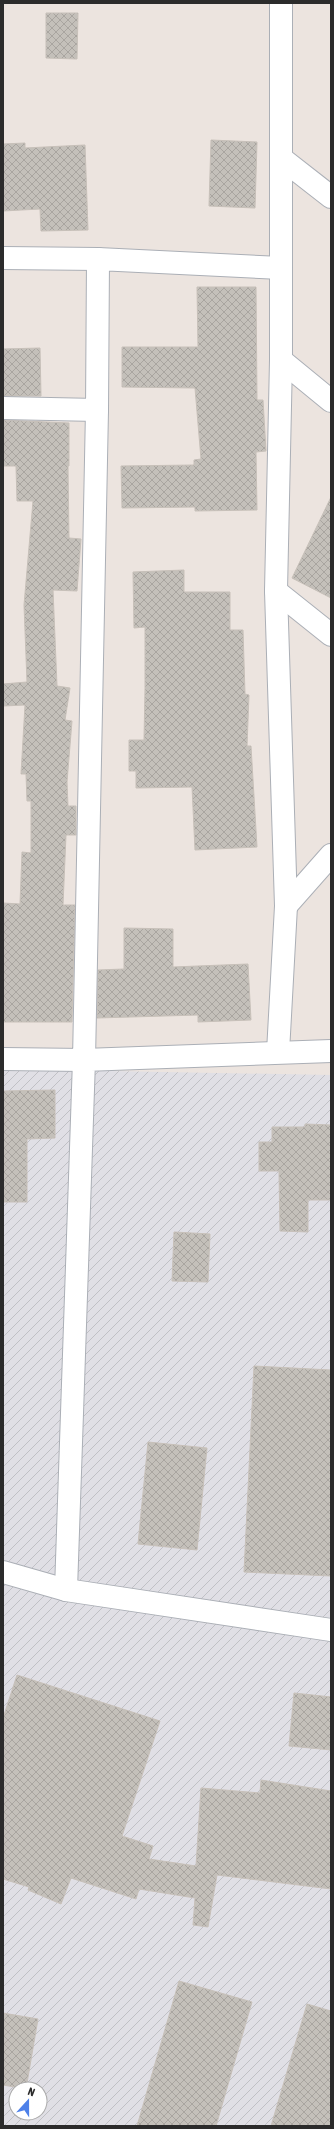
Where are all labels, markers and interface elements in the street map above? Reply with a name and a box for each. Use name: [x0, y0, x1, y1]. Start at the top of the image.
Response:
north arrow: [8, 2081, 48, 2121]
text: N: [26, 2085, 37, 2098]

